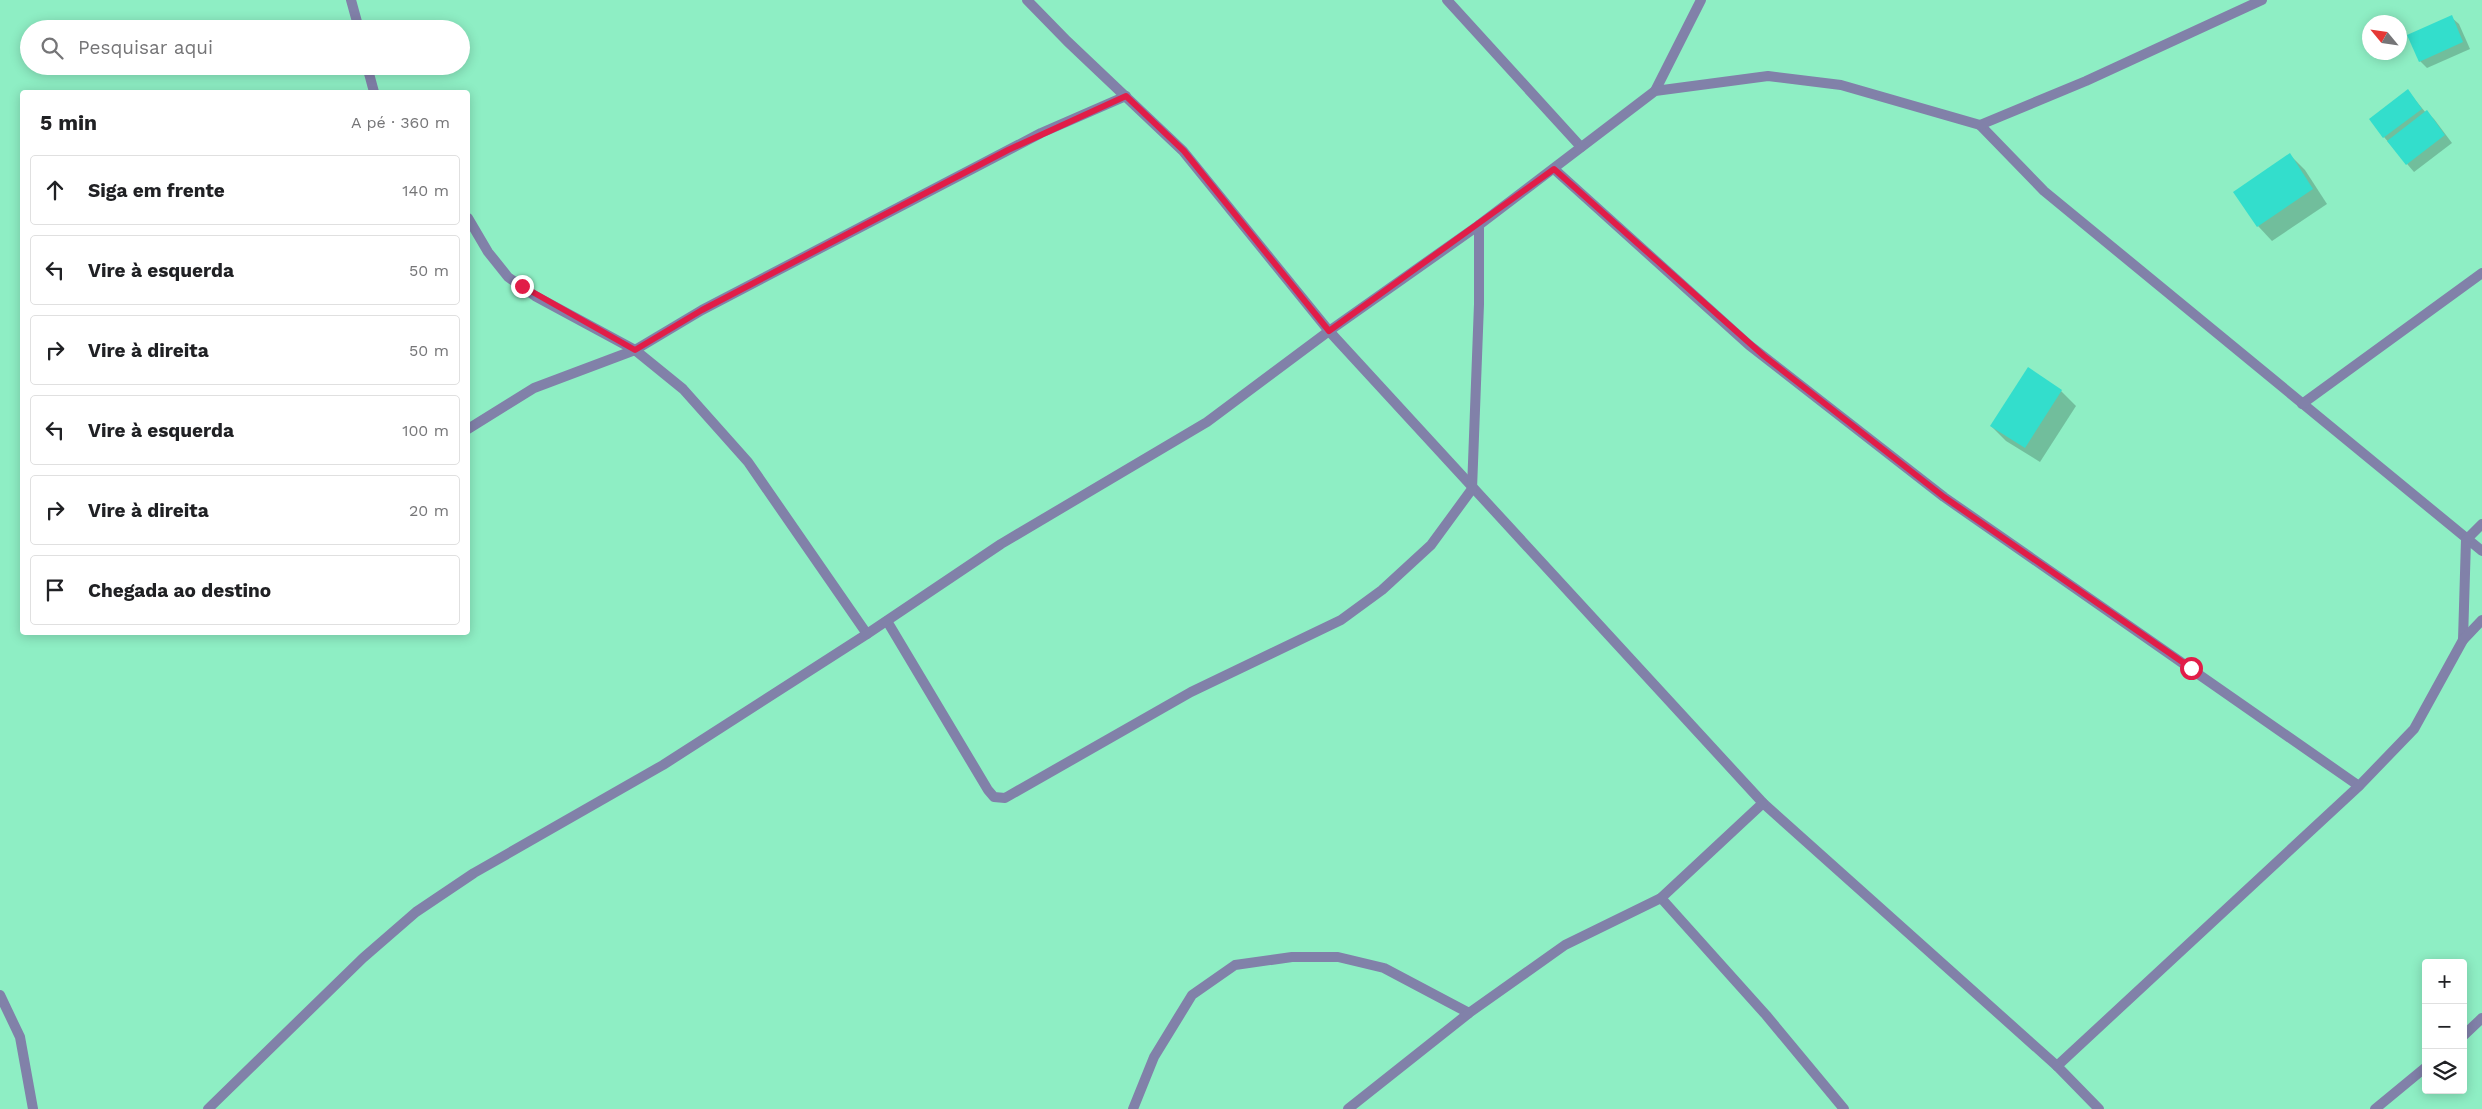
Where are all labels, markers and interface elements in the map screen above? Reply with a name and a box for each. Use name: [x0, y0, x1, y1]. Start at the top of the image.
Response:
north arrow: [2362, 15, 2407, 60]
search box: [20, 20, 470, 75]
icon: search: [38, 34, 66, 62]
text: Pesquisar aqui: [78, 36, 213, 59]
text: 5 min: [40, 110, 97, 135]
text: A pé · 360 m: [351, 113, 450, 132]
icon: ahead: [41, 176, 69, 204]
text: Siga em frente: [88, 179, 225, 202]
text: 140 m: [402, 181, 449, 200]
icon: left: [41, 256, 69, 284]
text: Vire à esquerda: [88, 259, 234, 282]
text: 50 m: [409, 261, 449, 280]
route end: [511, 275, 534, 298]
icon: right: [41, 336, 69, 364]
text: Vire à direita: [88, 339, 209, 362]
text: 50 m: [409, 341, 449, 360]
icon: left: [41, 416, 69, 444]
text: Vire à esquerda: [88, 419, 234, 442]
text: 100 m: [402, 421, 449, 440]
icon: right: [41, 496, 69, 524]
text: Vire à direita: [88, 499, 209, 522]
text: 20 m: [409, 501, 449, 520]
icon: arrive: [41, 576, 69, 604]
text: Chegada ao destino: [88, 579, 271, 602]
route start: [2180, 657, 2203, 680]
map controls: [2422, 959, 2467, 1094]
button: +: [2422, 959, 2467, 1004]
button: −: [2422, 1004, 2467, 1049]
button: layers: [2422, 1049, 2467, 1094]

